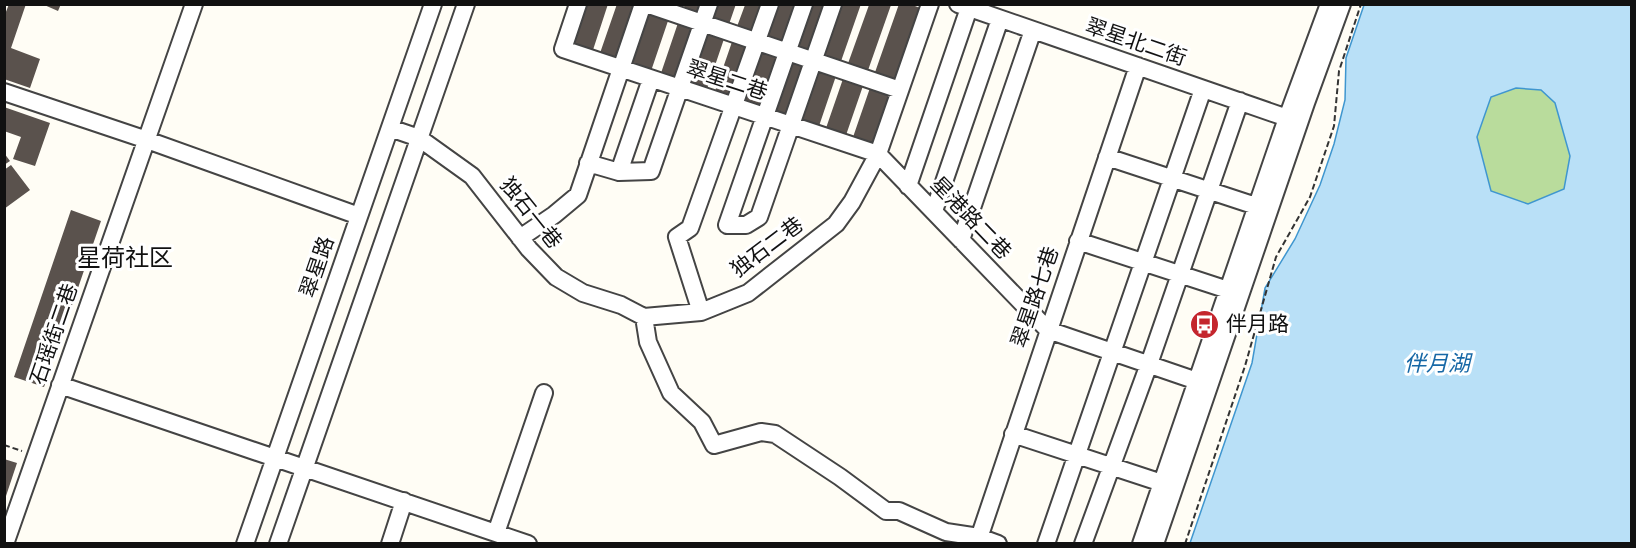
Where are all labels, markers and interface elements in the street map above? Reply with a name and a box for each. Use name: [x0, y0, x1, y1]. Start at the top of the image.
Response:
street label: 翠星北二街: [1082, 9, 1191, 71]
street label: 翠星二巷: [683, 51, 772, 105]
street label: 星港路二巷: [925, 168, 1020, 265]
street label: 独石一巷: [494, 170, 571, 254]
street label: 独石二巷: [723, 208, 808, 283]
street label: 翠星路: [291, 232, 340, 301]
district label: 星荷社区: [77, 238, 173, 273]
street label: 翠星路七巷: [1002, 242, 1064, 351]
street label: 石瑶街二巷: [21, 279, 83, 388]
place label: 伴月路: [1226, 307, 1289, 337]
bus stop icon: 伴月路: [1189, 308, 1221, 340]
water label: 伴月湖: [1404, 345, 1473, 377]

